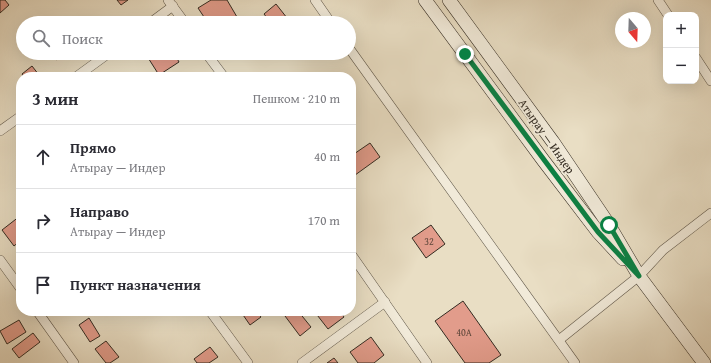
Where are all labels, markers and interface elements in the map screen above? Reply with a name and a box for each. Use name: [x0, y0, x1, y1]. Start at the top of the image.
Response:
north arrow: [615, 12, 651, 48]
map controls: [663, 12, 699, 84]
button: +: [663, 12, 699, 48]
search box: [16, 16, 356, 60]
icon: search: [30, 27, 52, 49]
text: Поиск: [62, 28, 103, 49]
route end: [456, 45, 474, 63]
button: −: [663, 48, 699, 84]
text: 3 мин: [32, 86, 78, 111]
text: Пешком · 210 m: [253, 89, 340, 108]
street label: Атырау — Индер: [515, 95, 580, 177]
text: Прямо: [70, 137, 116, 158]
icon: ahead: [32, 146, 54, 168]
text: 40 m: [314, 147, 340, 166]
text: Атырау — Индер: [70, 158, 165, 177]
text: Направо: [70, 201, 129, 222]
icon: right: [32, 210, 54, 232]
text: 170 m: [308, 211, 340, 230]
route start: [600, 216, 618, 234]
text: Атырау — Индер: [70, 222, 165, 241]
house number: 32: [424, 234, 434, 249]
icon: arrive: [32, 274, 54, 296]
text: Пункт назначения: [70, 274, 201, 295]
house number: 40А: [456, 325, 472, 340]

